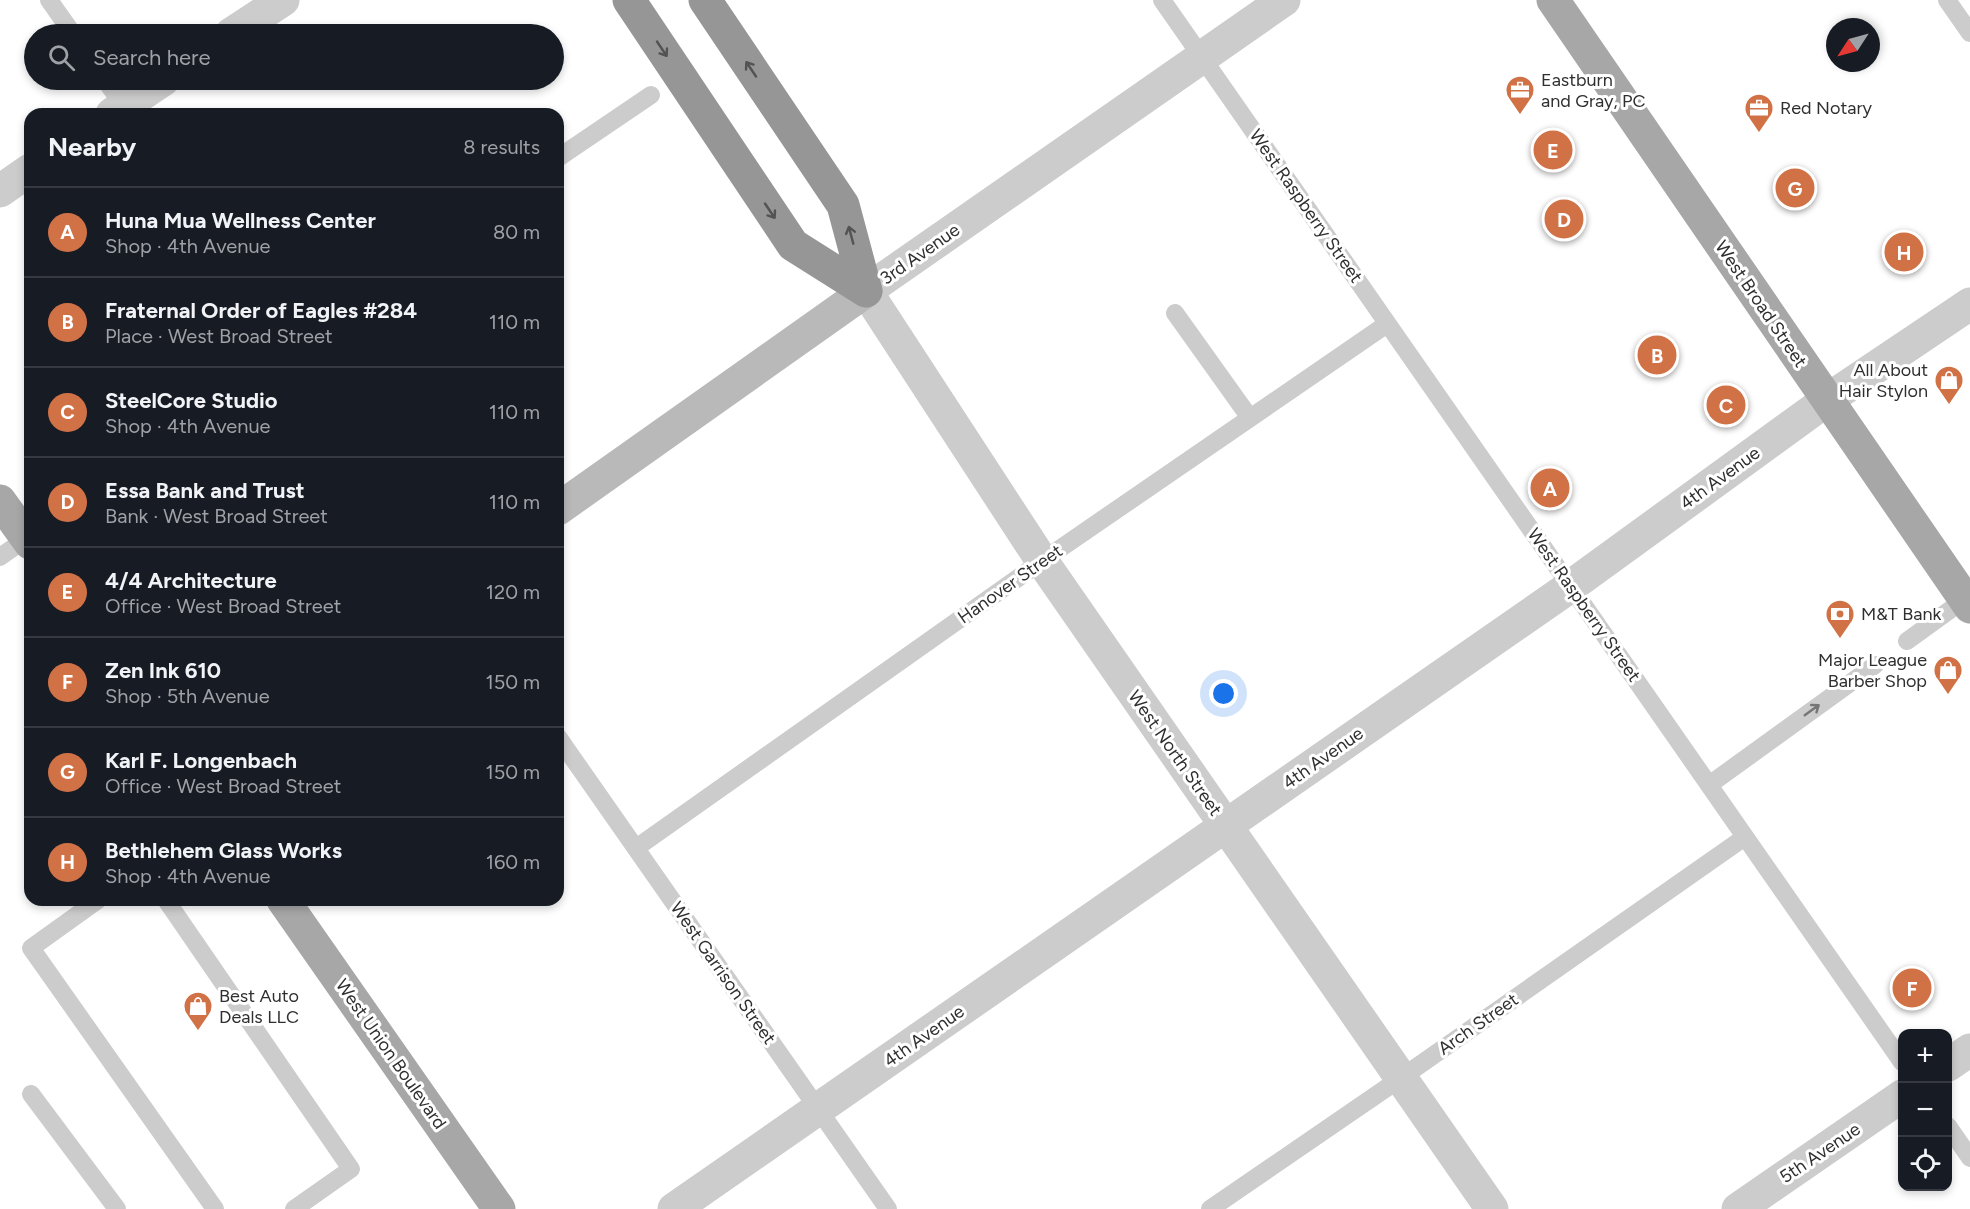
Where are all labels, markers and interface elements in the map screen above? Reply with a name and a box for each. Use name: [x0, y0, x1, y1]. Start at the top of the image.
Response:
north arrow: [1826, 18, 1880, 72]
search box: [24, 24, 564, 90]
one-way arrow: [656, 40, 668, 56]
icon: search: [45, 41, 78, 74]
text: Search here: [93, 44, 211, 71]
one-way arrow: [745, 61, 757, 78]
place label: Eastburn and Gray, PC: [1541, 69, 1645, 112]
office icon: Eastburn and Gray, PC: [1504, 74, 1536, 116]
office icon: Red Notary: [1743, 92, 1775, 134]
place label: Red Notary: [1780, 97, 1872, 119]
street label: West Raspberry Street: [1245, 125, 1367, 287]
pin: E: [1534, 128, 1572, 172]
text: Nearby: [48, 131, 136, 163]
text: 8 results: [463, 135, 540, 159]
pin: G: [1776, 166, 1814, 210]
pin: D: [1544, 196, 1584, 242]
one-way arrow: [764, 202, 776, 219]
text: Huna Mua Wellness Center: [105, 207, 376, 234]
street label: 3rd Avenue: [876, 219, 964, 289]
text: A: [60, 220, 75, 244]
text: 80 m: [493, 220, 540, 244]
one-way arrow: [845, 226, 856, 245]
pin: H: [1884, 230, 1924, 274]
text: Shop · 4th Avenue: [105, 234, 271, 258]
street label: West Broad Street: [1710, 236, 1812, 372]
text: Fraternal Order of Eagles #284: [105, 297, 417, 324]
text: B: [61, 310, 74, 334]
text: 110 m: [489, 310, 540, 334]
text: Place · West Broad Street: [105, 324, 332, 348]
pin: B: [1638, 332, 1676, 378]
place label: All About Hair Stylon: [1839, 359, 1928, 402]
shop icon: All About Hair Stylon: [1933, 364, 1965, 406]
pin: C: [1706, 382, 1746, 428]
text: SteelCore Studio: [105, 387, 278, 414]
text: C: [60, 400, 75, 424]
text: 110 m: [489, 400, 540, 424]
text: Shop · 4th Avenue: [105, 414, 271, 438]
street label: 4th Avenue: [1676, 442, 1764, 514]
pin: A: [1530, 466, 1570, 510]
text: Essa Bank and Trust: [105, 477, 305, 504]
text: D: [61, 490, 75, 514]
text: 110 m: [489, 490, 540, 514]
text: Bank · West Broad Street: [105, 504, 328, 528]
street label: West Raspberry Street: [1523, 524, 1645, 686]
street label: Hanover Street: [953, 540, 1067, 628]
text: 4/4 Architecture: [105, 567, 277, 594]
text: E: [62, 580, 73, 604]
text: 120 m: [486, 580, 540, 604]
text: Office · West Broad Street: [105, 594, 341, 618]
bank icon: M&T Bank: [1824, 598, 1856, 640]
place label: M&T Bank: [1861, 603, 1941, 625]
place label: Major League Barber Shop: [1818, 649, 1927, 692]
shop icon: Major League Barber Shop: [1932, 654, 1964, 696]
text: Zen Ink 610: [105, 657, 221, 684]
text: F: [62, 670, 73, 694]
text: 150 m: [485, 670, 540, 694]
your location: [1209, 679, 1238, 708]
text: Shop · 5th Avenue: [105, 684, 270, 708]
street label: West North Street: [1123, 686, 1227, 820]
one-way arrow: [1804, 704, 1820, 716]
street label: 4th Avenue: [1278, 722, 1368, 794]
text: Karl F. Longenbach: [105, 747, 297, 774]
text: G: [60, 760, 75, 784]
text: 150 m: [485, 760, 540, 784]
text: Office · West Broad Street: [105, 774, 341, 798]
text: Bethlehem Glass Works: [105, 837, 342, 864]
text: H: [60, 850, 75, 874]
text: 160 m: [486, 850, 540, 874]
text: Shop · 4th Avenue: [105, 864, 271, 888]
street label: West Garrison Street: [666, 897, 781, 1049]
pin: F: [1892, 966, 1932, 1010]
street label: West Union Boulevard: [331, 975, 451, 1133]
place label: Best Auto Deals LLC: [219, 985, 299, 1028]
street label: Arch Street: [1434, 988, 1523, 1060]
shop icon: Best Auto Deals LLC: [182, 990, 214, 1032]
street label: 4th Avenue: [879, 1000, 969, 1072]
map controls: [1898, 1029, 1952, 1191]
button: +: [1898, 1029, 1952, 1083]
button: −: [1898, 1083, 1952, 1137]
street label: 5th Avenue: [1775, 1118, 1865, 1188]
button: locate: [1898, 1137, 1952, 1191]

